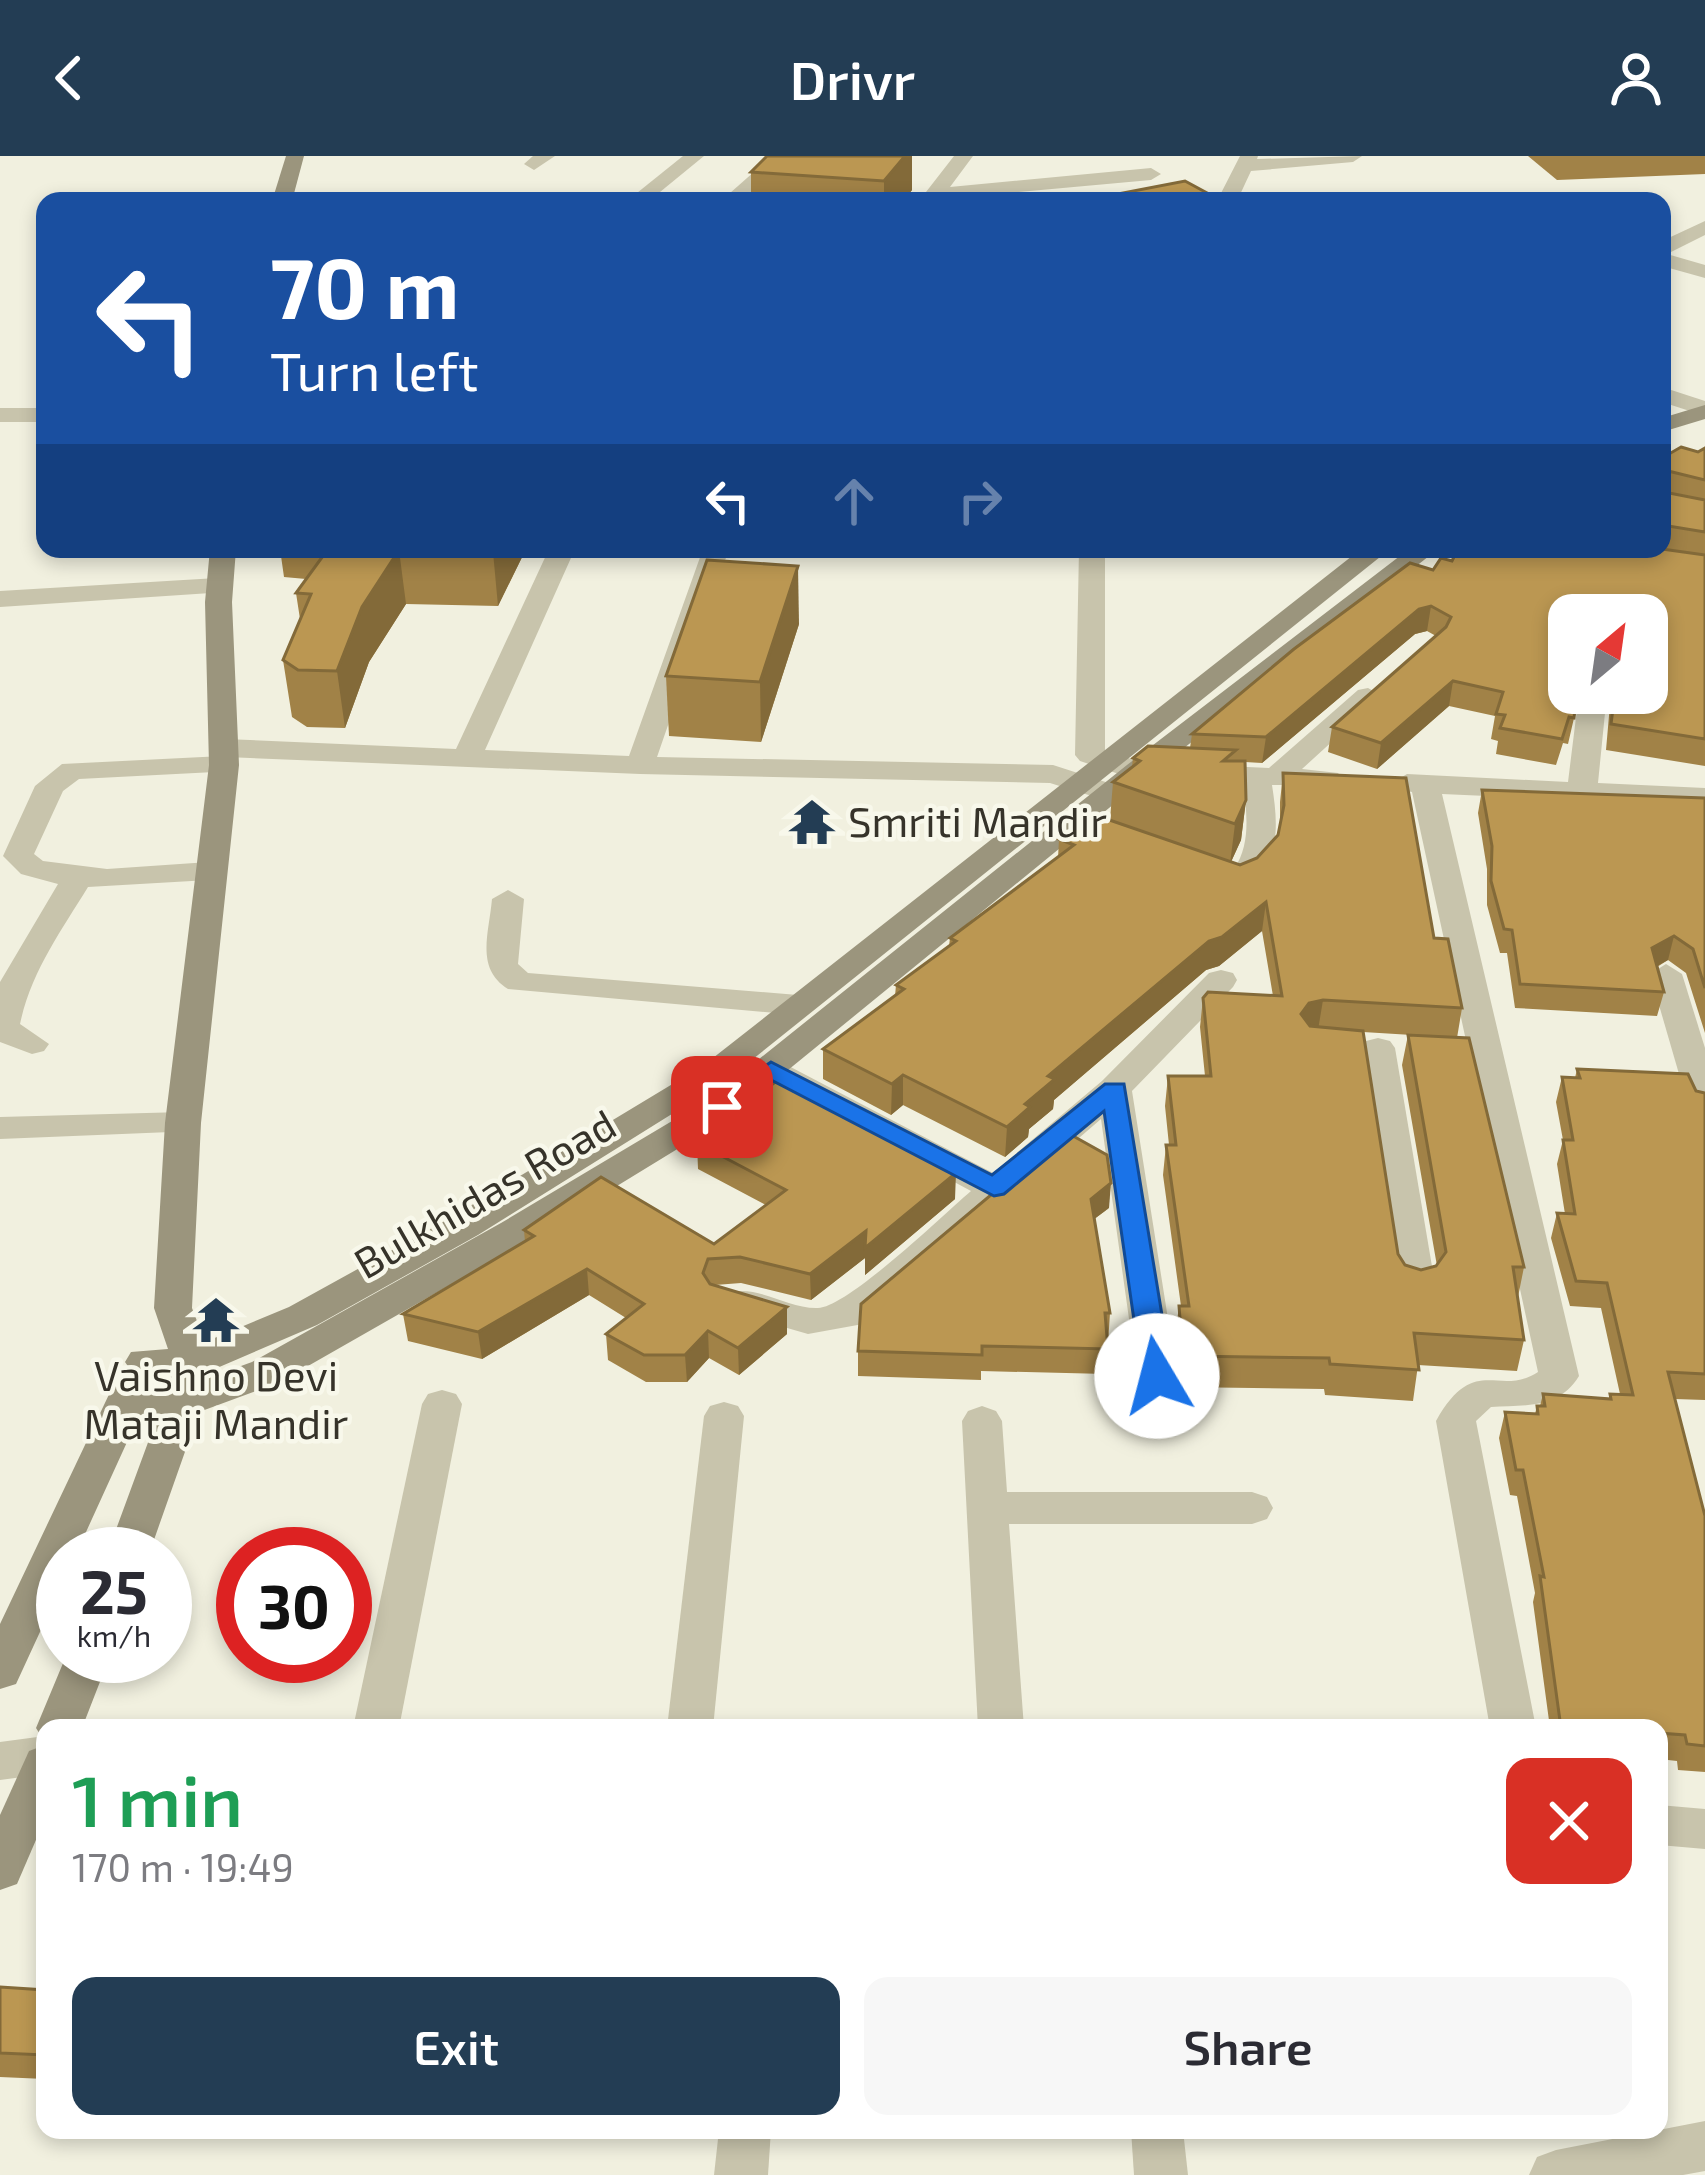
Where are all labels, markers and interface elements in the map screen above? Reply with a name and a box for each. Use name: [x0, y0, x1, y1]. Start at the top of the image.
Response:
icon: back: [36, 45, 102, 111]
icon: person: [1603, 45, 1669, 111]
text: Drivr: [790, 46, 915, 111]
text: 70 m: [270, 235, 460, 336]
icon: left: [72, 240, 228, 396]
text: Turn left: [270, 337, 479, 402]
icon: left: [695, 468, 761, 534]
icon: ahead: [821, 468, 887, 534]
icon: right: [947, 468, 1013, 534]
north arrow: [1548, 594, 1668, 714]
map controls: [1548, 594, 1668, 714]
place label: Smriti Mandir: [848, 795, 1107, 845]
temple icon: Smriti Mandir: [787, 797, 837, 847]
pin: [671, 1056, 773, 1158]
icon: arrive: [689, 1074, 755, 1140]
street label: Bulkhidas Road: [345, 1097, 623, 1287]
temple icon: Vaishno Devi Mataji Mandir: [191, 1295, 241, 1345]
position arrow: [1094, 1313, 1220, 1439]
place label: Vaishno Devi Mataji Mandir: [84, 1349, 349, 1448]
speed limit sign: 30: [216, 1527, 372, 1683]
text: 25: [80, 1554, 148, 1626]
text: km/h: [77, 1617, 151, 1653]
text: 1 min: [72, 1755, 243, 1841]
button: close: [1506, 1758, 1632, 1884]
text: 170 m · 19:49: [72, 1843, 294, 1890]
button: Exit: [72, 1977, 840, 2115]
button: Share: [864, 1977, 1632, 2115]

